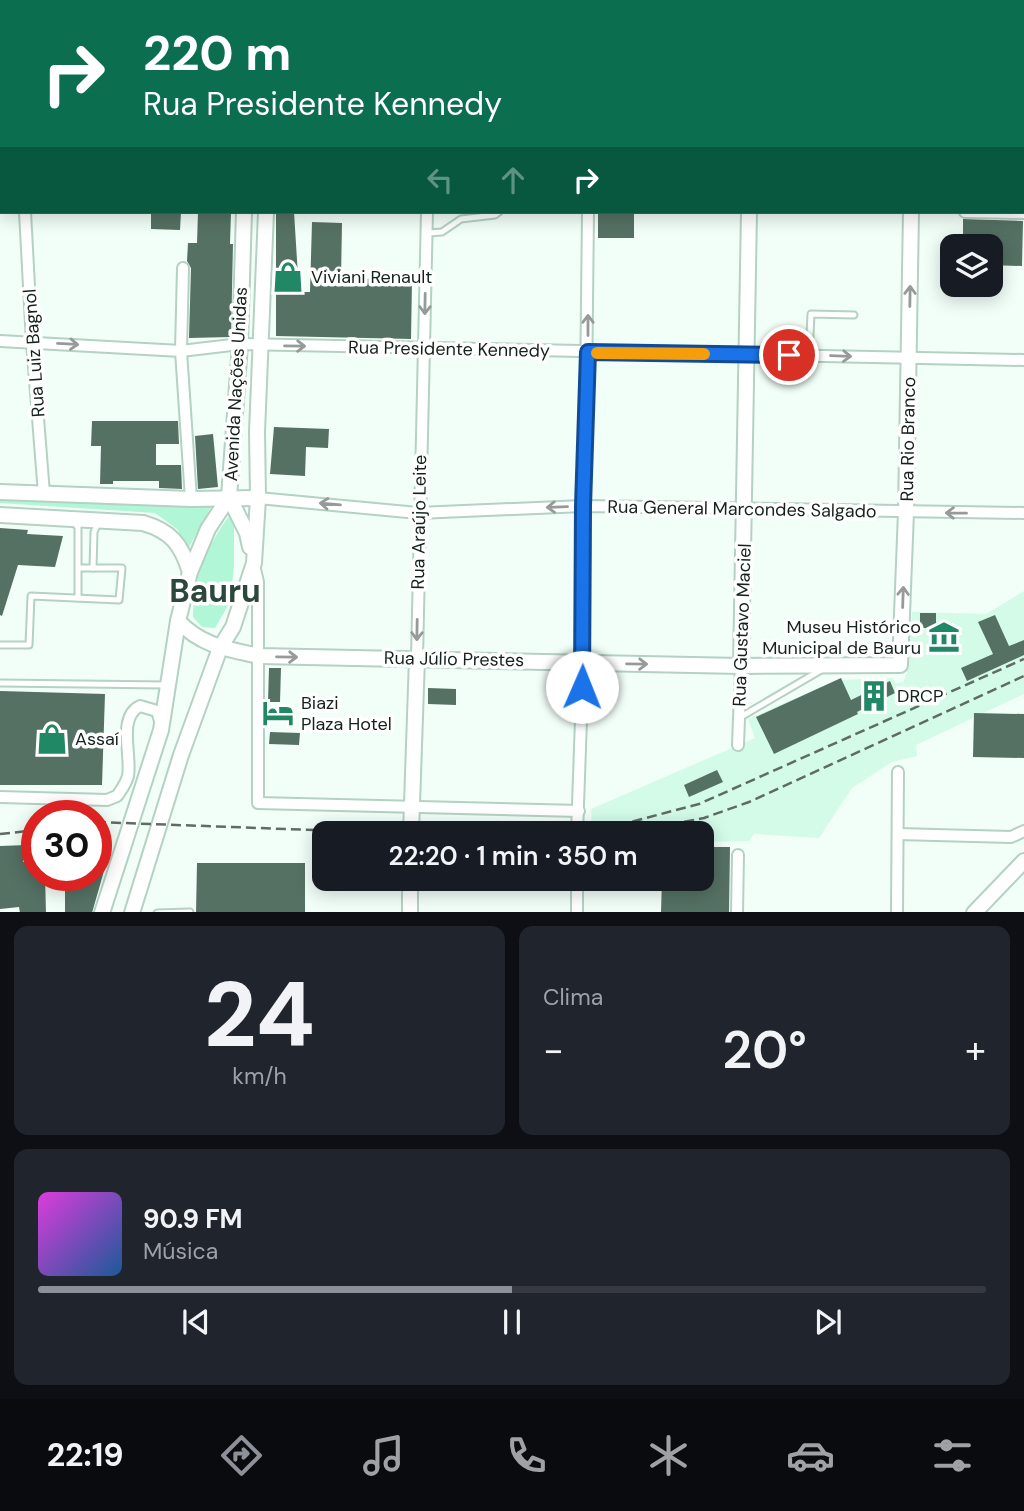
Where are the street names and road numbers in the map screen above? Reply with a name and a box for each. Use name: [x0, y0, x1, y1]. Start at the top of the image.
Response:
street label: Avenida Nações Unidas: [219, 286, 253, 482]
street label: Rua Luiz Bagnol: [18, 288, 50, 418]
street label: Rua Presidente Kennedy: [348, 335, 550, 363]
street label: Rua Rio Branco: [895, 376, 921, 502]
street label: Rua Araújo Leite: [406, 454, 432, 590]
street label: Rua General Marcondes Salgado: [607, 495, 877, 523]
street label: Rua Gustavo Maciel: [727, 543, 757, 707]
street label: Rua Júlio Prestes: [384, 646, 524, 672]

